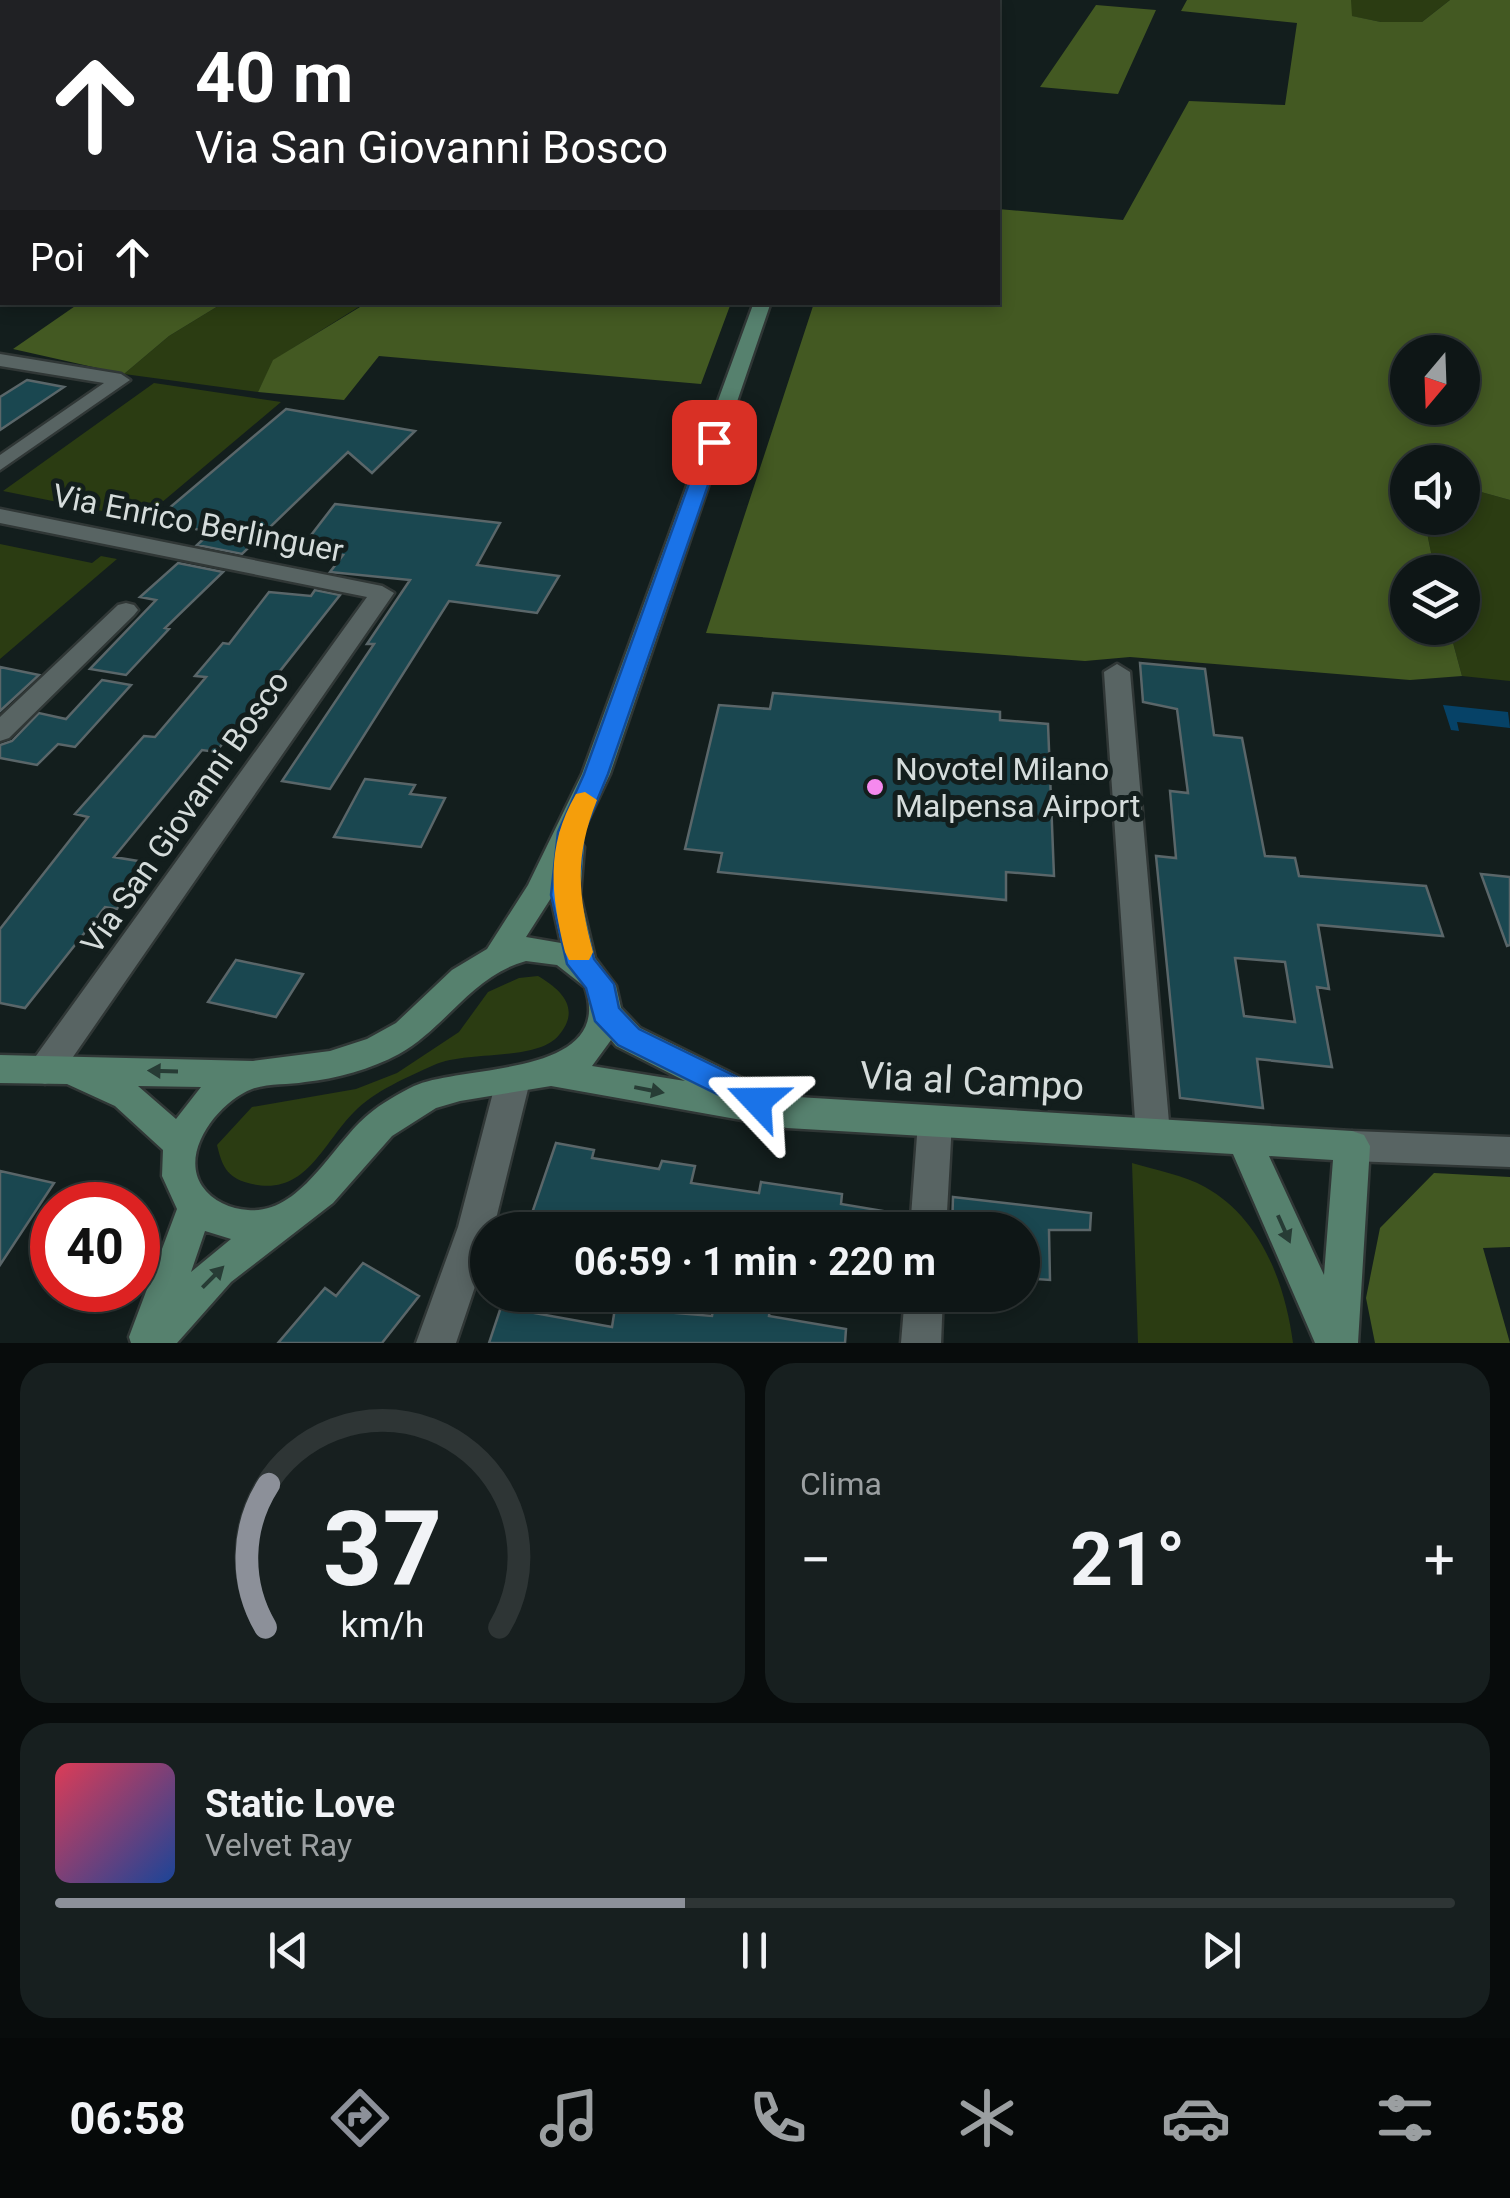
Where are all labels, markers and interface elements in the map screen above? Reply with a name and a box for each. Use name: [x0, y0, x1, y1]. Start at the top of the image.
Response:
text: 40 m: [195, 37, 353, 119]
icon: ahead: [30, 40, 160, 170]
text: Via San Giovanni Bosco: [195, 121, 668, 174]
icon: ahead: [105, 230, 160, 285]
text: Poi: [30, 236, 85, 280]
north arrow: [1390, 335, 1480, 425]
map controls: [1390, 335, 1480, 645]
pin: [672, 400, 757, 485]
icon: arrive: [687, 415, 742, 470]
button: sound: [1390, 445, 1480, 535]
street label: Via Enrico Berlinguer: [49, 476, 347, 570]
button: layers: [1390, 555, 1480, 645]
street label: Via San Giovanni Bosco: [73, 663, 297, 961]
place label: Novotel Milano Malpensa Airport: [895, 750, 1140, 825]
marker: Novotel Milano Malpensa Airport: [864, 776, 886, 798]
position arrow: [705, 1049, 809, 1153]
street label: Via al Campo: [859, 1053, 1085, 1109]
one-way arrow: [146, 1062, 178, 1078]
one-way arrow: [634, 1082, 665, 1098]
speed limit sign: 40: [30, 1182, 160, 1312]
one-way arrow: [1276, 1214, 1292, 1244]
text: 06:59 · 1 min · 220 m: [574, 1240, 936, 1284]
one-way arrow: [200, 1265, 224, 1289]
text: Clima: [800, 1465, 882, 1503]
text: 37: [323, 1489, 442, 1610]
text: 21°: [1070, 1515, 1185, 1603]
text: −: [800, 1528, 831, 1592]
text: +: [1424, 1528, 1455, 1592]
text: km/h: [341, 1604, 424, 1646]
text: Static Love: [205, 1782, 395, 1826]
text: Velvet Ray: [205, 1826, 352, 1864]
icon: previous: [261, 1923, 316, 1978]
icon: pause: [727, 1923, 782, 1978]
icon: next: [1194, 1923, 1249, 1978]
icon: directions: [325, 2083, 395, 2153]
icon: music: [534, 2083, 604, 2153]
icon: phone: [743, 2083, 813, 2153]
icon: climate: [952, 2083, 1022, 2153]
icon: car: [1161, 2083, 1231, 2153]
icon: filters: [1370, 2083, 1440, 2153]
text: 06:58: [70, 2092, 186, 2145]

